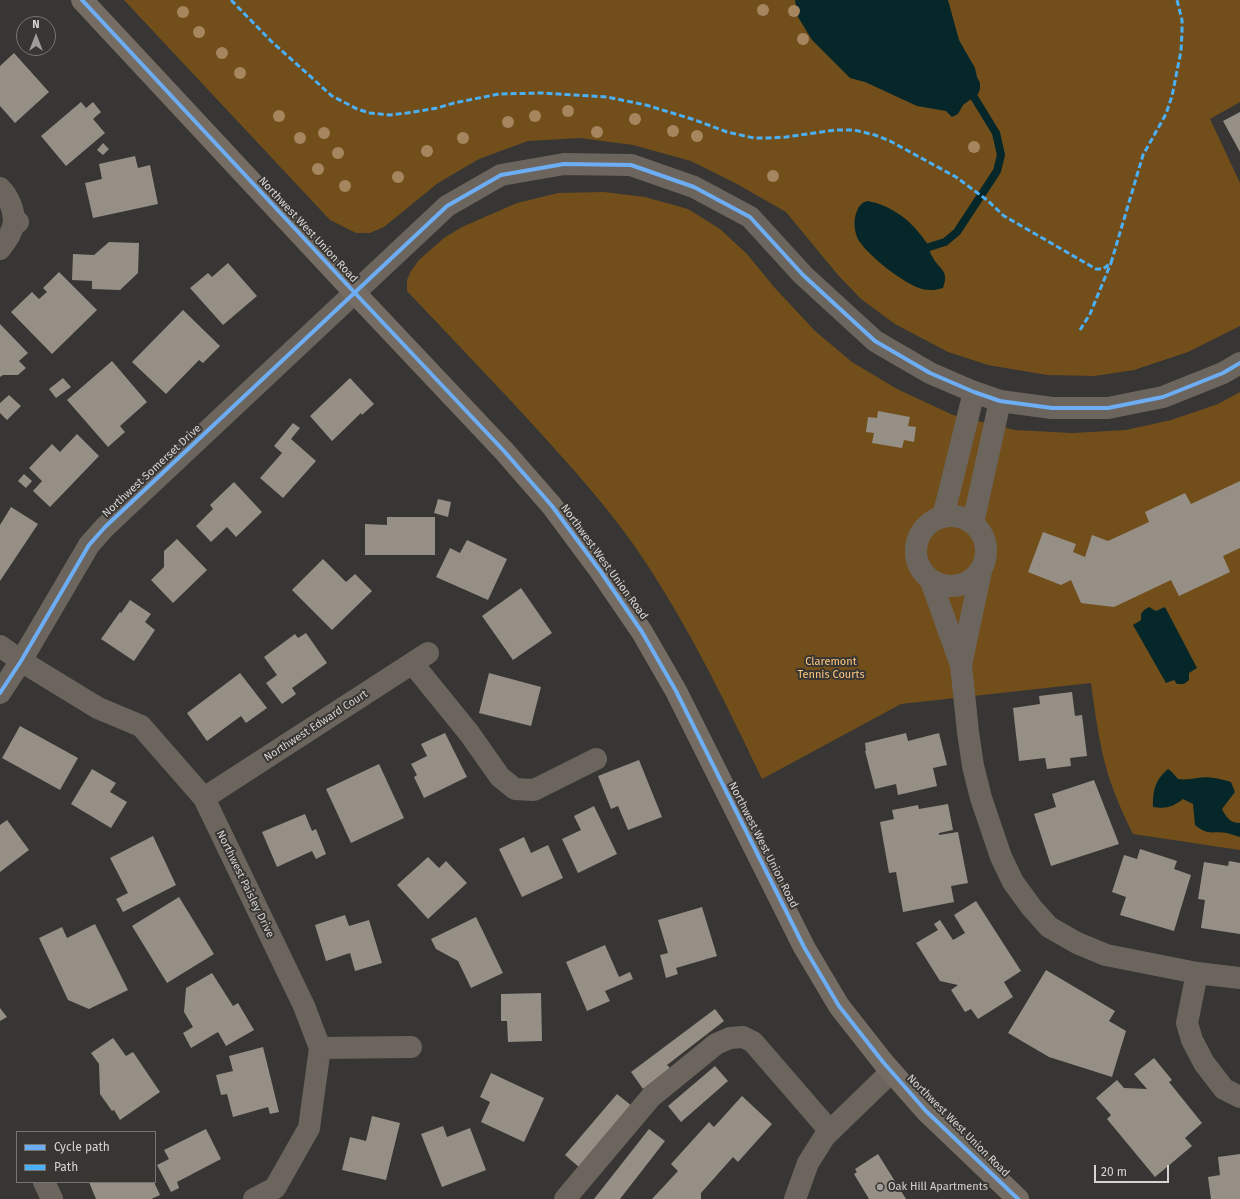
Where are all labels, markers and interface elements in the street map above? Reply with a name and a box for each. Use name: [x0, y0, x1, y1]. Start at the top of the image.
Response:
north arrow: [16, 16, 56, 56]
text: N: [32, 18, 40, 31]
street label: Northwest West Union Road: [256, 174, 360, 286]
street label: Northwest Somerset Drive: [100, 422, 204, 520]
street label: Northwest West Union Road: [558, 502, 650, 622]
park label: Claremont Tennis Courts: [797, 655, 865, 681]
street label: Northwest Edward Court: [262, 688, 370, 764]
street label: Northwest West Union Road: [725, 780, 801, 910]
street label: Northwest Paisley Drive: [213, 828, 277, 940]
street label: Northwest West Union Road: [904, 1072, 1012, 1180]
legend: [16, 1131, 156, 1183]
text: Cycle path: [54, 1140, 110, 1154]
scale bar: [1096, 1157, 1171, 1183]
text: Path: [54, 1160, 78, 1174]
text: 20 m: [1101, 1165, 1127, 1179]
place label: Oak Hill Apartments: [888, 1180, 988, 1194]
marker: Oak Hill Apartments: [875, 1182, 885, 1192]

